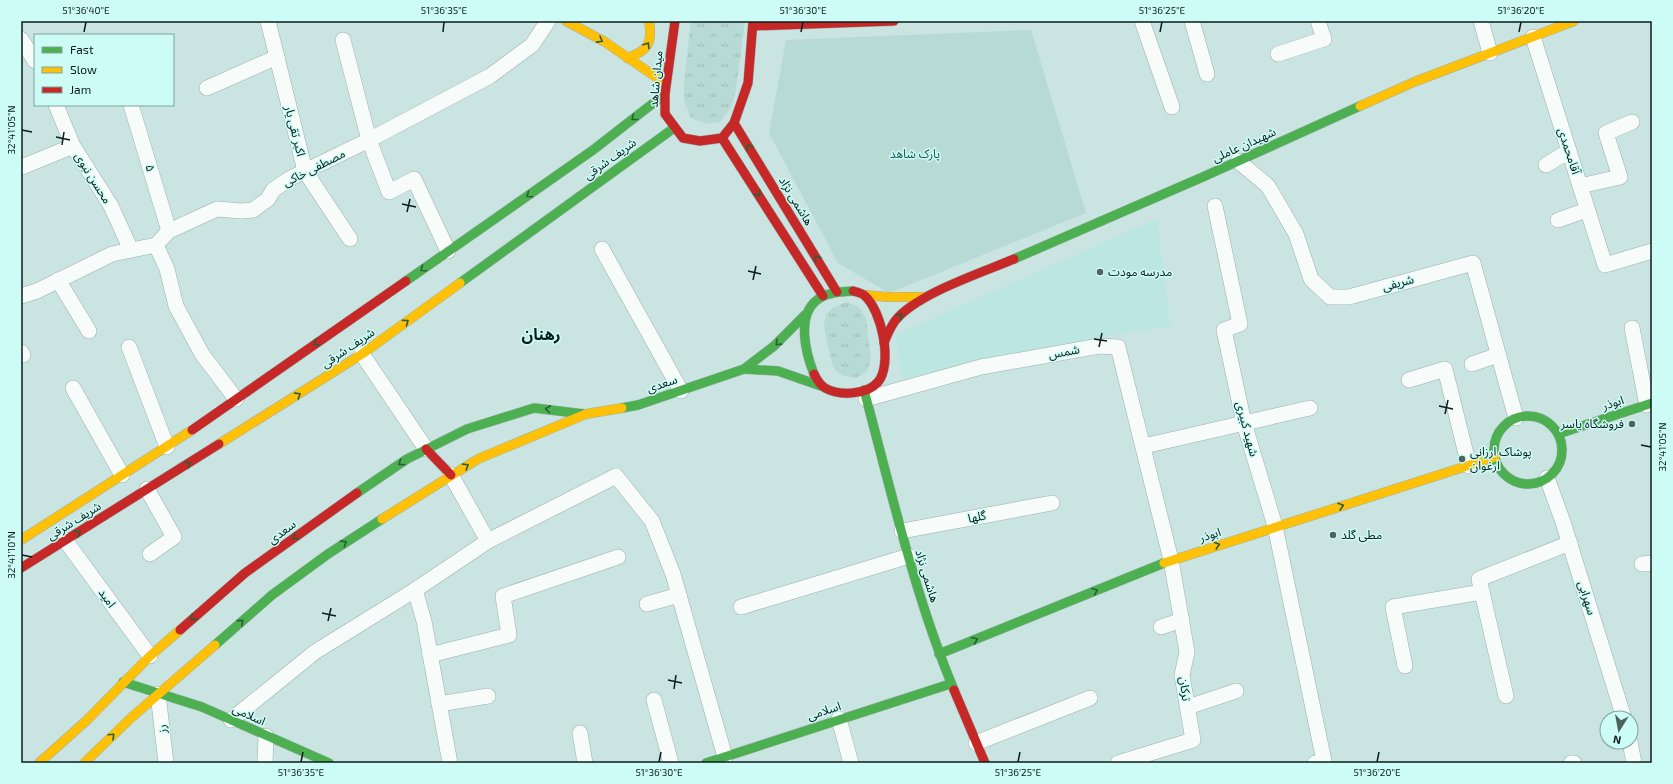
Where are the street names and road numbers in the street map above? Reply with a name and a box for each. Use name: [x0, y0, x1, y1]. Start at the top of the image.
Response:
street label: میدان شاهد: [646, 50, 666, 108]
street label: اکبر تقی یار: [282, 103, 309, 158]
street label: شهیدان عاملی: [1210, 124, 1278, 165]
street label: آقامحمدی: [1555, 126, 1584, 176]
street label: شریف شرقی: [581, 135, 639, 183]
street label: مصطفی خاکی: [280, 145, 347, 190]
street label: محسن نبوی: [72, 149, 115, 206]
street label: ۵: [143, 162, 159, 173]
street label: هاشمی نژاد: [776, 174, 817, 228]
street label: شریفی: [1380, 271, 1415, 294]
street label: شریف شرقی: [318, 324, 377, 371]
street label: شمس: [1047, 341, 1081, 362]
street label: سعدی: [645, 371, 679, 396]
street label: ابوذر: [1599, 392, 1626, 413]
street label: شهید کبیری: [1233, 400, 1262, 458]
street label: شریف شرقی: [44, 498, 104, 543]
street label: گلها: [967, 507, 988, 526]
street label: سعدی: [265, 516, 299, 547]
street label: ابوذر: [1196, 524, 1223, 545]
street label: هاشمی نژاد: [912, 548, 943, 604]
street label: سهرابی: [1575, 579, 1600, 617]
street label: امید: [95, 585, 119, 610]
street label: ترکان: [1177, 676, 1194, 702]
street label: اسلامی: [805, 698, 843, 723]
street label: اسلامی: [230, 701, 268, 728]
street label: رز: [154, 724, 170, 735]

